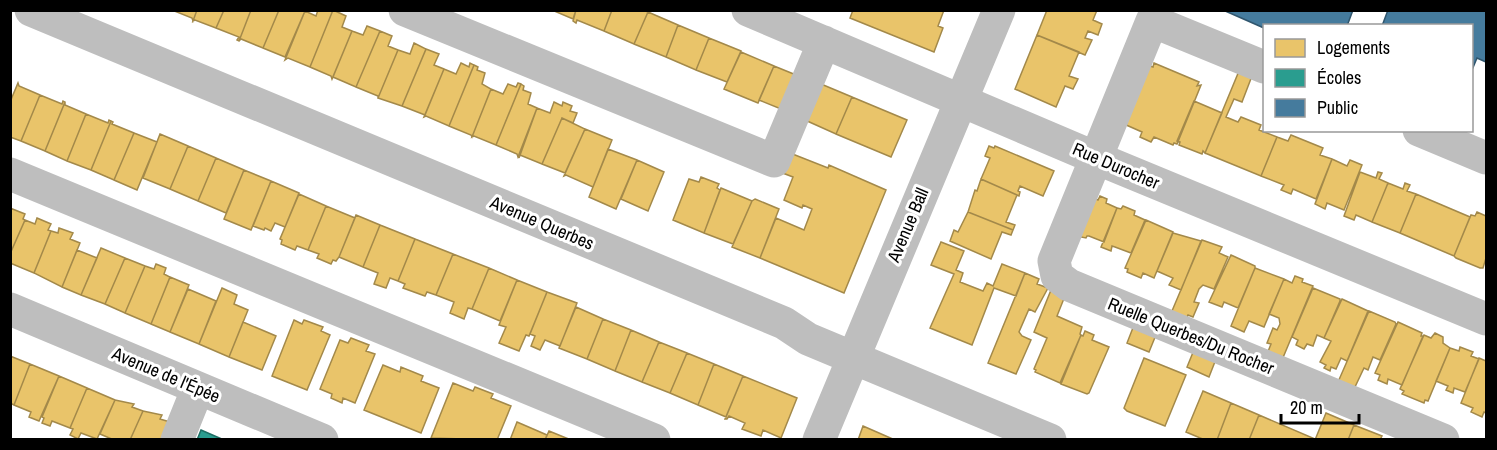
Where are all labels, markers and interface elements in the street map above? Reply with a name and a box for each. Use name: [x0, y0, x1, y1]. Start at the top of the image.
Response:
legend: [1263, 24, 1473, 132]
text: Logements: [1317, 35, 1390, 60]
text: Écoles: [1317, 65, 1361, 90]
text: Public: [1317, 95, 1358, 120]
street label: Rue Durocher: [1069, 136, 1163, 195]
street label: Avenue Ball: [880, 184, 934, 267]
street label: Avenue Querbes: [486, 189, 598, 256]
street label: Ruelle Querbes/Du Rocher: [1104, 291, 1278, 380]
street label: Avenue de l'Épée: [107, 340, 224, 409]
scale bar: [1281, 387, 1359, 425]
text: 20 m: [1290, 395, 1323, 420]

